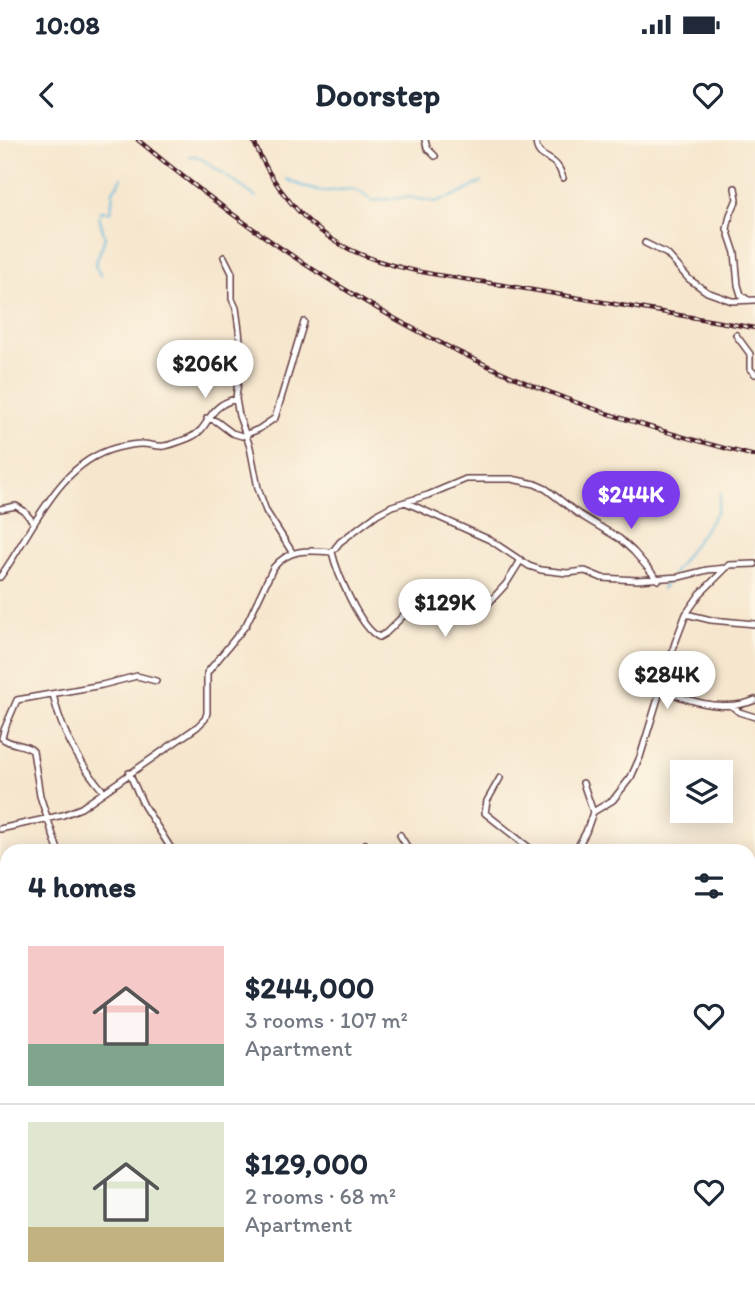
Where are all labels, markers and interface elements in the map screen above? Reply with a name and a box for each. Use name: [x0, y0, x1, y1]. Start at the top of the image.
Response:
text: 10:08: [35, 9, 100, 41]
icon: back: [28, 76, 66, 114]
text: Doorstep: [315, 76, 440, 114]
icon: heart: [689, 76, 727, 114]
pin: $206K: [156, 341, 254, 400]
text: $206K: [173, 349, 237, 377]
pin: $244K: [582, 472, 680, 531]
text: $244K: [598, 480, 664, 508]
pin: $129K: [396, 580, 494, 639]
text: $129K: [414, 588, 476, 616]
pin: $284K: [618, 652, 716, 711]
text: $284K: [635, 660, 699, 688]
map controls: [670, 760, 733, 823]
button: layers: [670, 760, 733, 823]
icon: filters: [690, 867, 728, 905]
text: 4 homes: [28, 868, 136, 905]
text: $244,000: [245, 969, 375, 1006]
icon: home: [84, 974, 168, 1058]
icon: heart: [690, 997, 728, 1035]
text: 3 rooms · 107 m²: [245, 1006, 408, 1034]
text: Apartment: [245, 1034, 352, 1062]
text: $129,000: [245, 1145, 368, 1182]
icon: home: [84, 1150, 168, 1234]
icon: heart: [690, 1173, 728, 1211]
text: 2 rooms · 68 m²: [245, 1182, 396, 1210]
text: Apartment: [245, 1210, 352, 1238]

